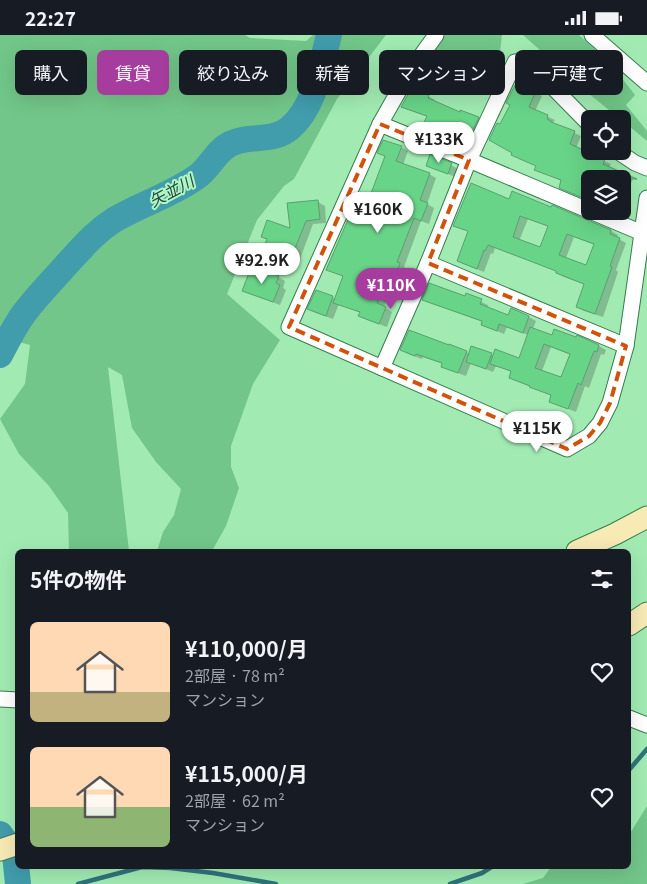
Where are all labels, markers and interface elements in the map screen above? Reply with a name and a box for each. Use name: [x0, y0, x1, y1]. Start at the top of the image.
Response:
text: 22:27: [25, 4, 76, 31]
chip: 購入: [15, 50, 87, 95]
chip: 賃貸: [97, 50, 169, 95]
chip: 絞り込み: [179, 50, 287, 95]
chip: 新着: [297, 50, 369, 95]
chip: マンション: [379, 50, 505, 95]
chip: 一戸建て: [515, 50, 623, 95]
map controls: [581, 110, 631, 220]
button: locate: [581, 110, 631, 160]
pin: ¥133K: [404, 121, 474, 164]
text: ¥133K: [415, 126, 463, 150]
water label: 矢並川: [144, 167, 200, 212]
button: layers: [581, 170, 631, 220]
pin: ¥160K: [343, 191, 413, 234]
text: ¥160K: [354, 196, 402, 220]
pin: ¥92.9K: [221, 243, 303, 285]
text: ¥92.9K: [235, 247, 289, 271]
pin: ¥110K: [356, 267, 426, 310]
text: ¥110K: [367, 272, 415, 296]
pin: ¥115K: [502, 411, 572, 453]
text: ¥115K: [513, 415, 561, 439]
text: 5件の物件: [30, 564, 126, 594]
icon: filters: [588, 565, 616, 593]
text: ¥110,000/月: [185, 633, 308, 663]
icon: home: [70, 642, 130, 702]
icon: heart: [588, 658, 616, 686]
text: 2部屋 · 78 m²: [185, 663, 285, 687]
text: マンション: [185, 687, 265, 711]
text: ¥115,000/月: [185, 758, 308, 788]
icon: home: [70, 767, 130, 827]
icon: heart: [588, 783, 616, 811]
text: 2部屋 · 62 m²: [185, 788, 285, 812]
text: マンション: [185, 812, 265, 836]

